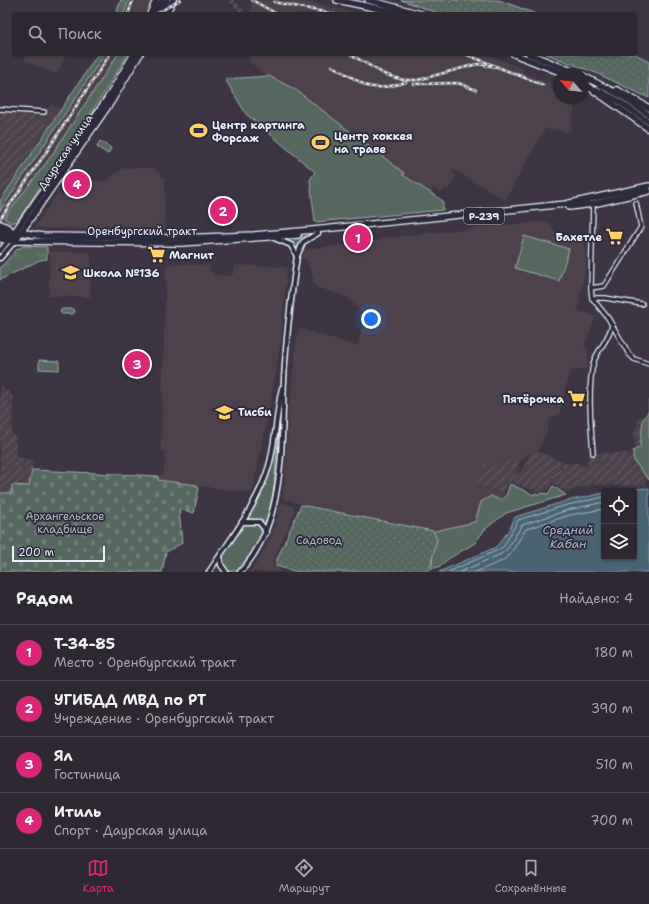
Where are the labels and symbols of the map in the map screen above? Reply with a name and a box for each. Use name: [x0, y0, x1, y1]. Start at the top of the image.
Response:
north arrow: [553, 68, 589, 104]
street label: Даурская улица: [35, 111, 96, 193]
place label: Центр картинга Форсаж: [212, 118, 305, 146]
sports icon: Центр картинга Форсаж: [189, 121, 209, 141]
place label: Центр хоккея на траве: [334, 129, 413, 157]
sports icon: Центр хоккея на траве: [311, 132, 331, 152]
pin: 4: [64, 169, 90, 199]
pin: 2: [210, 196, 236, 226]
road number: Р-239: [464, 208, 504, 224]
pin: 1: [345, 223, 371, 253]
street label: Оренбургский тракт: [87, 224, 197, 239]
supermarket icon: Бахетле: [605, 227, 625, 247]
place label: Бахетле: [555, 230, 602, 245]
supermarket icon: Магнит: [146, 245, 166, 265]
place label: Магнит: [169, 248, 214, 263]
school or university icon: Школа №136: [60, 263, 80, 283]
place label: Школа №136: [83, 266, 160, 281]
your location: [361, 309, 381, 329]
pin: 3: [124, 349, 150, 379]
supermarket icon: Пятёрочка: [567, 389, 587, 409]
place label: Пятёрочка: [503, 392, 564, 407]
school or university icon: Тисби: [215, 402, 235, 422]
place label: Тисби: [238, 405, 272, 420]
park label: Архангельское кладбище: [25, 509, 105, 537]
water label: Средний Кабан: [543, 522, 593, 552]
park label: Садовод: [296, 533, 342, 548]
scale bar: [12, 544, 105, 563]

